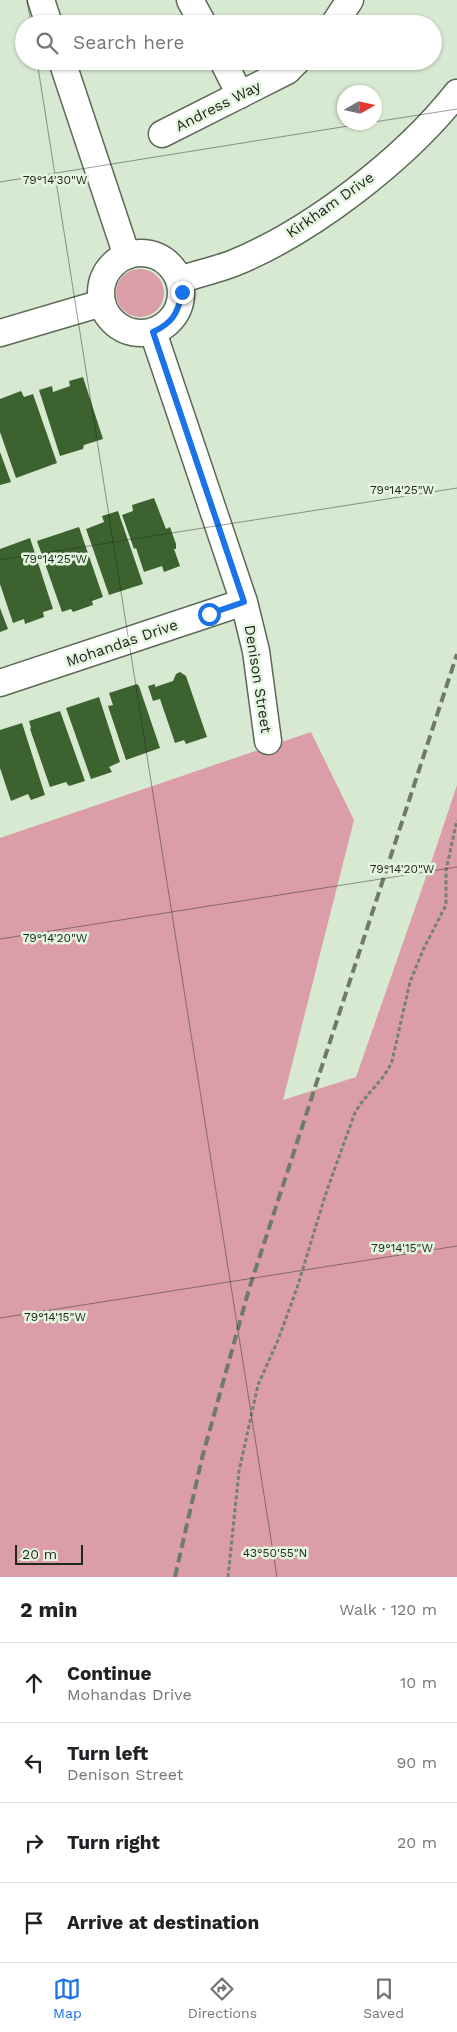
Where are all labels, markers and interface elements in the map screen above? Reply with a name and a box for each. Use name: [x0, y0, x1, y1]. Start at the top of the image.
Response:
search box: [15, 15, 442, 70]
icon: search: [33, 29, 61, 57]
text: Search here: [73, 31, 184, 54]
street label: Andress Way: [172, 77, 264, 135]
north arrow: [337, 85, 382, 130]
street label: Kirkham Drive: [283, 168, 377, 242]
text: 79°14'30"W: [23, 173, 88, 187]
route end: [171, 281, 194, 304]
text: 79°14'25"W: [370, 483, 435, 497]
text: 79°14'25"W: [23, 552, 88, 566]
route start: [198, 603, 221, 626]
street label: Mohandas Drive: [64, 615, 180, 671]
street label: Denison Street: [241, 624, 276, 735]
text: 79°14'20"W: [370, 862, 435, 876]
text: 79°14'20"W: [23, 931, 88, 945]
text: 79°14'15"W: [371, 1241, 433, 1255]
text: 79°14'15"W: [24, 1310, 86, 1324]
scale bar: [15, 1542, 82, 1565]
text: 20 m: [22, 1546, 57, 1562]
text: 43°50'55"N: [243, 1546, 307, 1560]
text: 2 min: [20, 1597, 77, 1622]
text: Walk · 120 m: [339, 1600, 437, 1619]
text: Continue: [67, 1662, 151, 1685]
icon: ahead: [20, 1669, 48, 1697]
text: 10 m: [400, 1673, 437, 1692]
text: Mohandas Drive: [67, 1685, 192, 1704]
text: Turn left: [67, 1742, 148, 1765]
icon: left: [20, 1749, 48, 1777]
text: 90 m: [396, 1753, 437, 1772]
text: Denison Street: [67, 1765, 183, 1784]
icon: right: [20, 1829, 48, 1857]
text: Turn right: [67, 1831, 160, 1854]
text: 20 m: [397, 1833, 437, 1852]
icon: arrive: [20, 1909, 48, 1937]
text: Arrive at destination: [67, 1911, 259, 1934]
tab: Map: [53, 1975, 82, 2021]
tab: Directions: [188, 1975, 257, 2021]
tab: Saved: [363, 1975, 404, 2021]

